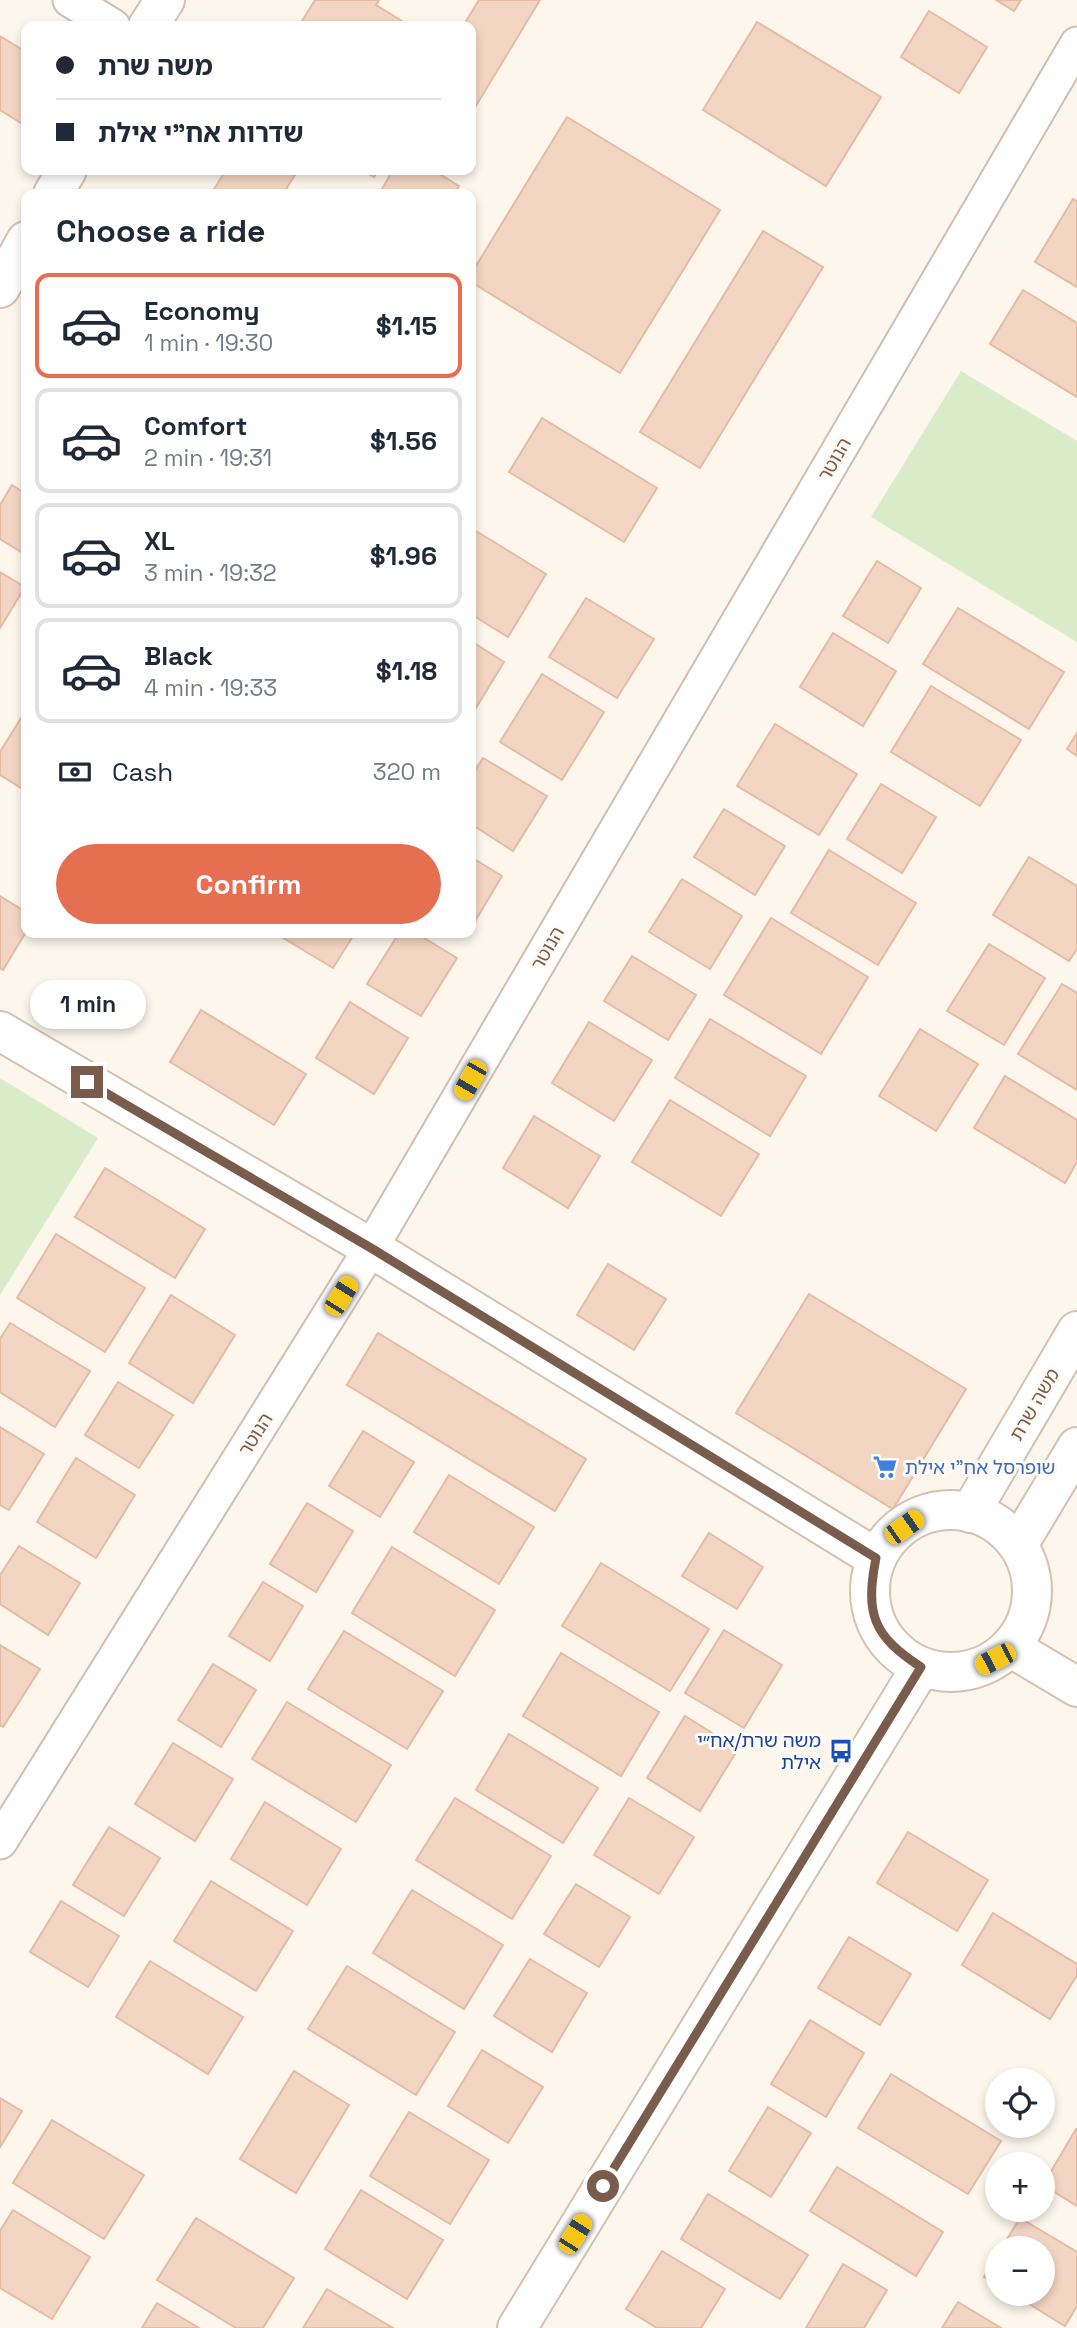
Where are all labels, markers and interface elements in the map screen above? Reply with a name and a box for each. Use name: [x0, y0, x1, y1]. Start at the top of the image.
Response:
text: משה שרת: [98, 49, 213, 83]
text: שדרות אח"י אילת: [98, 116, 304, 150]
text: Choose a ride: [56, 211, 266, 251]
icon: car: [60, 294, 123, 357]
text: Economy: [144, 294, 260, 328]
text: $1.15: [376, 309, 437, 343]
text: 1 min · 19:30: [144, 328, 273, 358]
icon: car: [60, 409, 123, 472]
text: Comfort: [144, 409, 247, 443]
text: $1.56: [370, 424, 437, 458]
street label: הנוטר: [812, 433, 857, 486]
text: 2 min · 19:31: [144, 443, 272, 473]
icon: car: [60, 524, 123, 587]
text: XL: [144, 524, 175, 558]
text: $1.96: [370, 539, 437, 573]
text: 3 min · 19:32: [144, 558, 277, 588]
icon: car: [60, 639, 123, 702]
text: Black: [144, 639, 213, 673]
text: $1.18: [376, 654, 437, 688]
text: 4 min · 19:33: [144, 673, 277, 703]
icon: cash: [56, 753, 94, 791]
text: Cash: [112, 755, 173, 789]
text: 320 m: [373, 757, 441, 787]
button: Confirm: [56, 844, 441, 924]
street label: הנוטר: [525, 922, 570, 975]
callout: 1 min: [29, 981, 145, 1030]
text: 1 min: [60, 989, 116, 1019]
car: [451, 1057, 490, 1103]
route end: [71, 1066, 103, 1098]
car: [321, 1273, 362, 1319]
street label: משה שרת: [1004, 1364, 1065, 1445]
street label: הנוטר: [233, 1408, 278, 1461]
supermarket icon: שופרסל אח"י אילת: [871, 1453, 899, 1481]
place label: שופרסל אח"י אילת: [905, 1455, 1056, 1480]
car: [881, 1506, 928, 1548]
car: [972, 1640, 1019, 1678]
place label: משה שרת/אח״י אילת: [697, 1728, 821, 1775]
bus stop icon: משה שרת/אח״י אילת: [827, 1737, 855, 1765]
map controls: [985, 2068, 1055, 2306]
button: locate: [985, 2068, 1055, 2138]
button: +: [985, 2152, 1055, 2222]
route start: [587, 2170, 619, 2202]
car: [555, 2211, 596, 2257]
button: −: [985, 2236, 1055, 2306]

